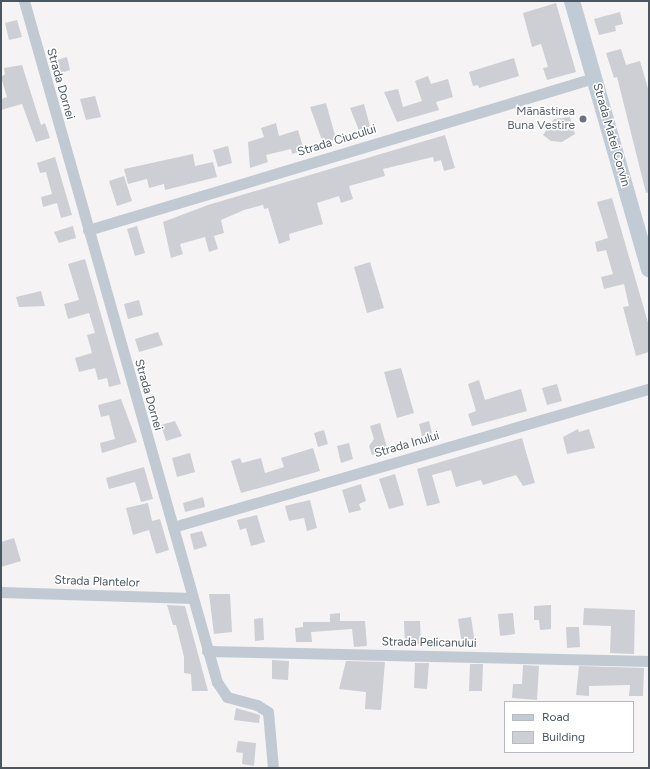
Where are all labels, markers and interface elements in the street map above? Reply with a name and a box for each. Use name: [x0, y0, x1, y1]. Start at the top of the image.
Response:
street label: Strada Dornei: [43, 47, 77, 121]
street label: Strada Matei Corvin: [589, 82, 633, 188]
place label: Mănăstirea Buna Vestire: [507, 105, 575, 133]
marker: Mănăstirea Buna Vestire: [578, 114, 588, 124]
street label: Strada Ciucului: [296, 122, 378, 160]
street label: Strada Dornei: [131, 358, 165, 432]
street label: Strada Inului: [373, 429, 441, 461]
street label: Strada Plantelor: [54, 573, 140, 591]
street label: Strada Pelicanului: [381, 635, 477, 651]
legend: [504, 701, 634, 753]
text: Road: [542, 710, 570, 724]
text: Building: [542, 730, 585, 744]

